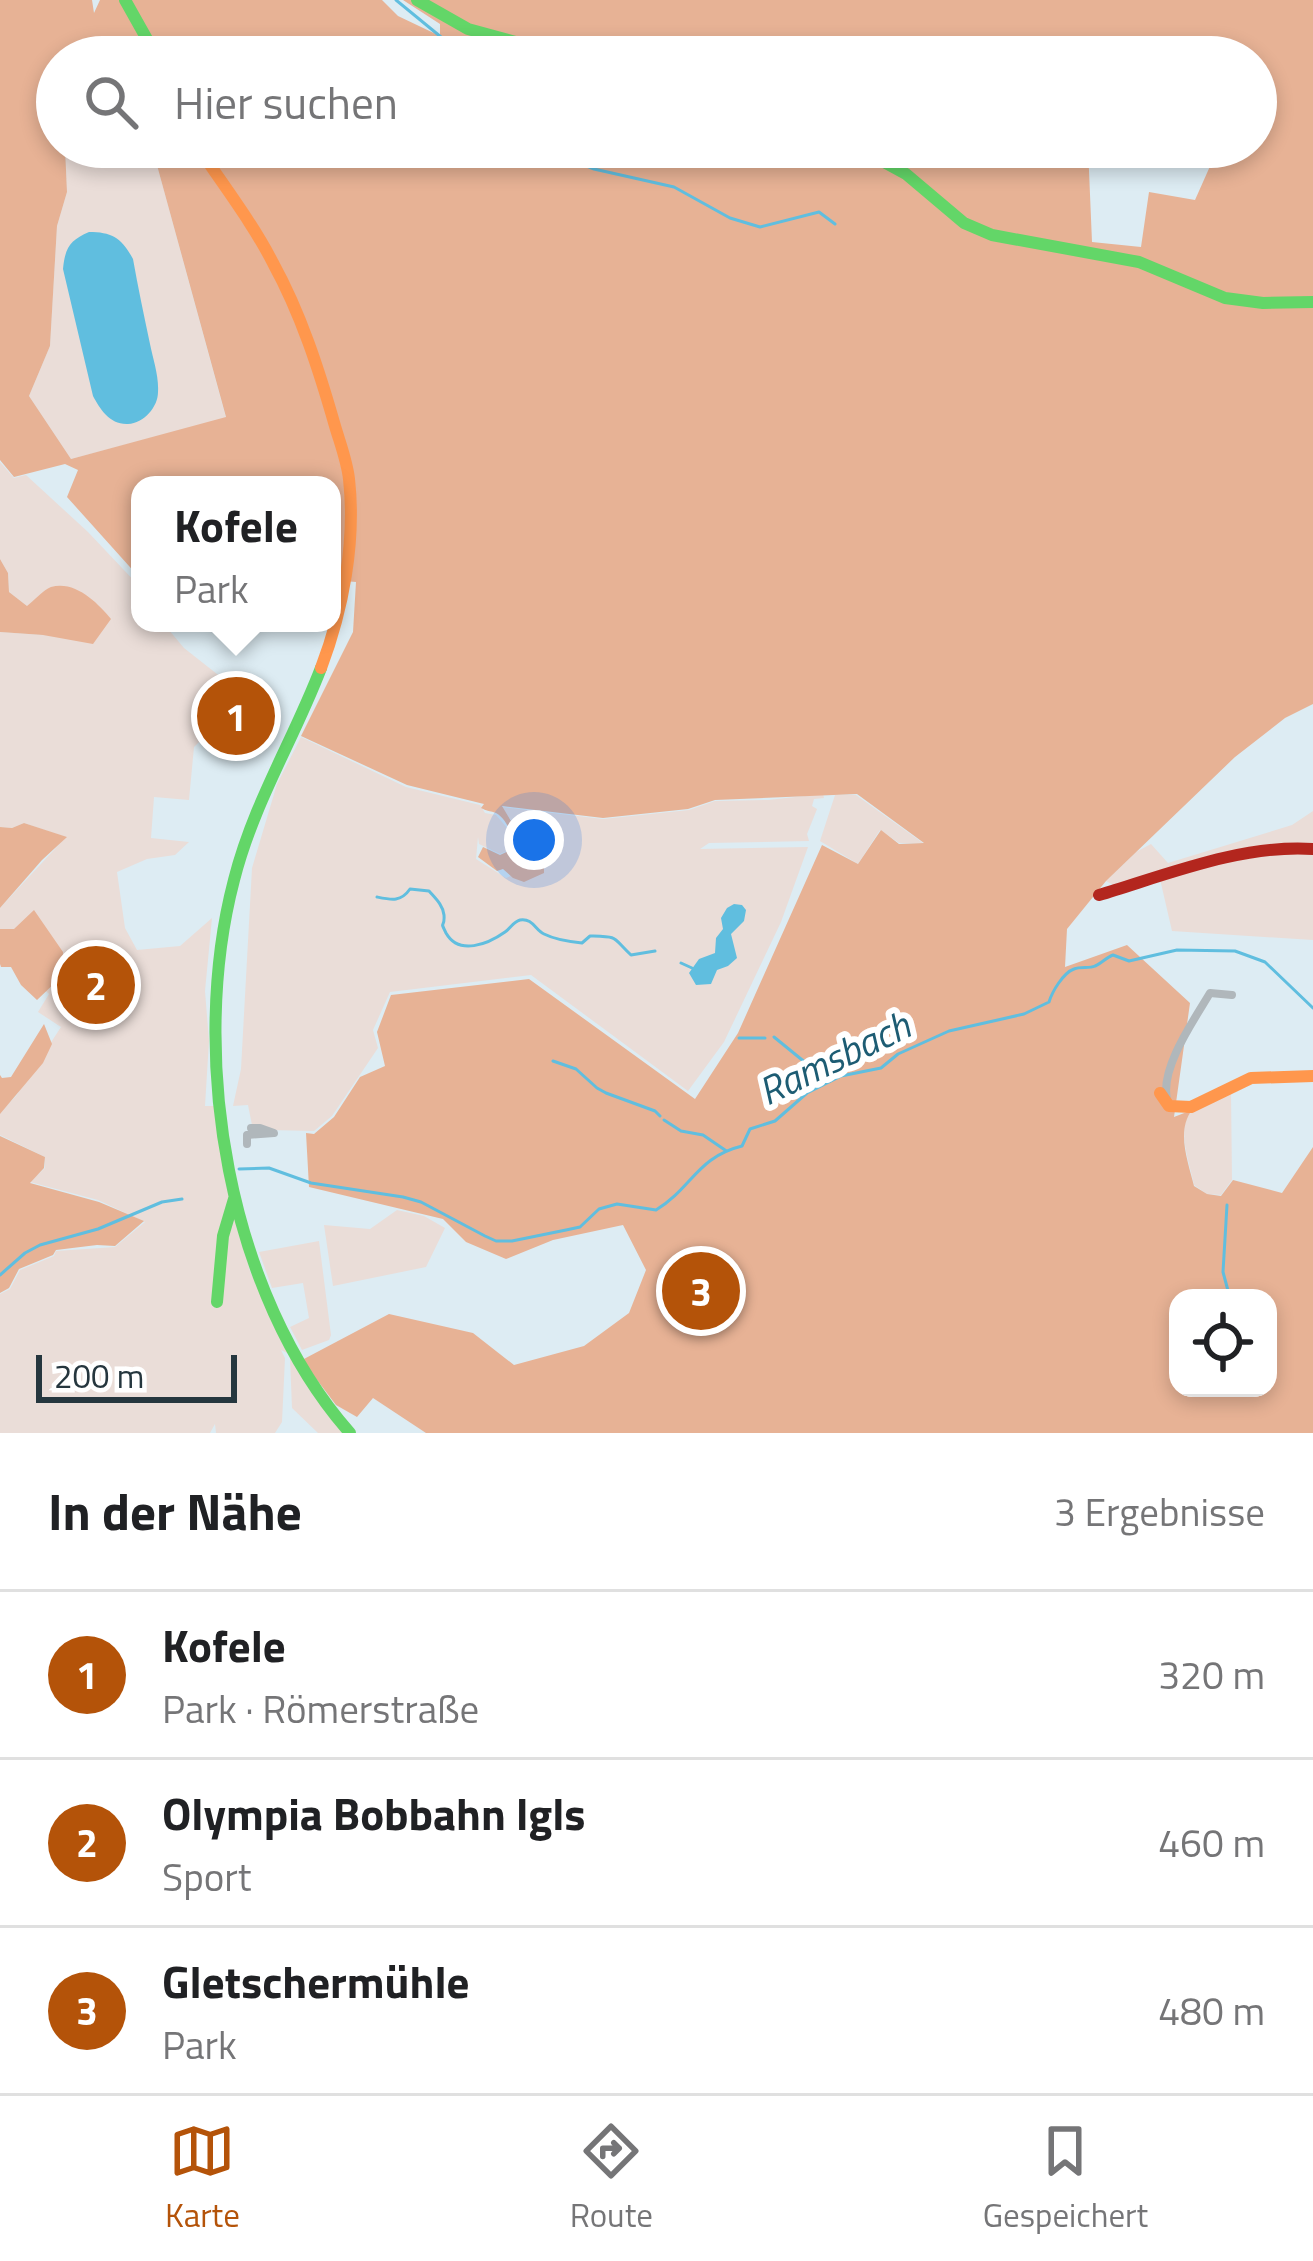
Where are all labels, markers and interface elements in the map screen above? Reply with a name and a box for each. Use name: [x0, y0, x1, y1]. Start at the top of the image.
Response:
search box: [36, 36, 1277, 168]
text: Hier suchen: [174, 68, 398, 136]
icon: search: [78, 69, 144, 135]
popup: [131, 476, 341, 632]
text: Kofele: [174, 491, 298, 559]
text: Park: [174, 559, 249, 618]
pin: 1: [197, 671, 275, 761]
your location: [504, 810, 564, 870]
pin: 2: [57, 940, 135, 1030]
water label: Ramsbach: [748, 995, 921, 1120]
pin: 3: [662, 1246, 740, 1336]
map controls: [1169, 1289, 1277, 1397]
button: locate: [1169, 1289, 1277, 1397]
scale bar: [36, 1349, 237, 1402]
text: 200 m: [54, 1351, 144, 1401]
text: In der Nähe: [48, 1472, 302, 1550]
text: 3 Ergebnisse: [1054, 1482, 1265, 1541]
text: Kofele: [162, 1611, 286, 1679]
text: 1: [76, 1645, 98, 1704]
text: 320 m: [1158, 1645, 1265, 1704]
text: Park · Römerstraße: [162, 1679, 479, 1738]
text: Olympia Bobbahn Igls: [162, 1779, 586, 1847]
text: 2: [76, 1813, 98, 1872]
text: 460 m: [1158, 1813, 1265, 1872]
text: Sport: [162, 1847, 251, 1906]
text: Gletschermühle: [162, 1947, 470, 2015]
text: 3: [76, 1981, 98, 2040]
text: 480 m: [1158, 1981, 1265, 2040]
text: Park: [162, 2015, 237, 2074]
tab: Karte: [165, 2118, 240, 2240]
tab: Route: [570, 2118, 653, 2240]
tab: Gespeichert: [983, 2118, 1148, 2240]

